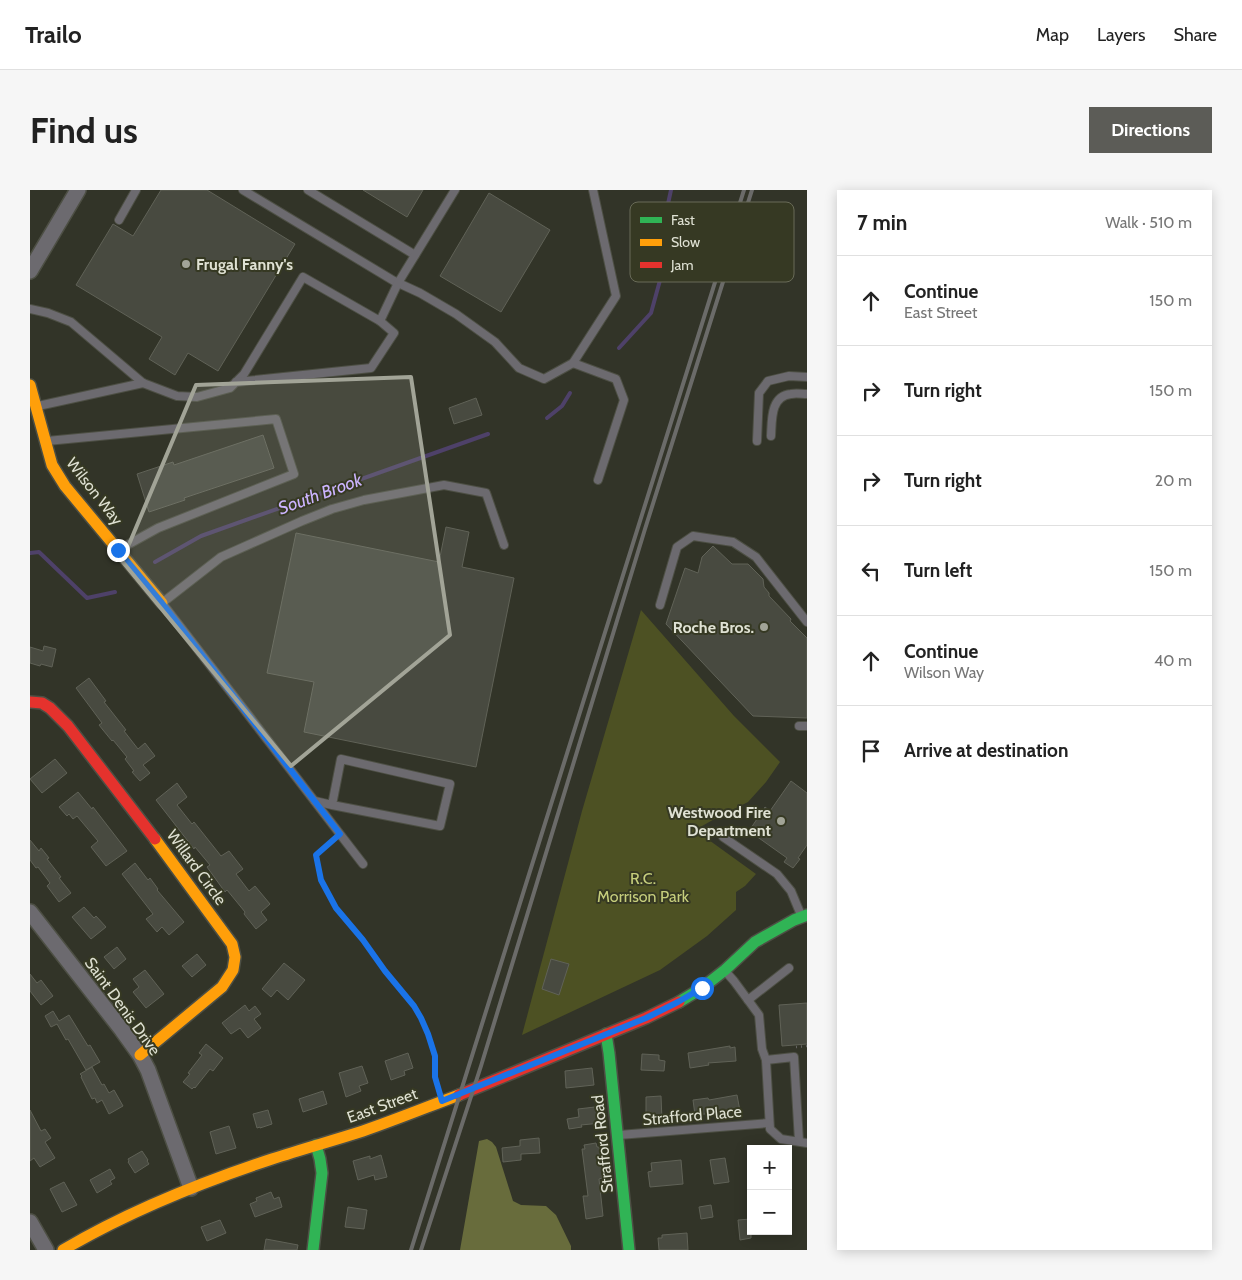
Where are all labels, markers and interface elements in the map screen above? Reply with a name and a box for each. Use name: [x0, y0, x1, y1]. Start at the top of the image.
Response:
text: Trailo: [25, 20, 82, 49]
text: Map: [1036, 24, 1069, 46]
text: Layers: [1097, 24, 1146, 46]
text: Share: [1174, 24, 1217, 46]
button: Directions: [1089, 107, 1212, 153]
text: Find us: [30, 109, 138, 152]
legend: [630, 202, 794, 282]
text: 7 min: [857, 210, 907, 235]
text: Fast: [671, 211, 695, 229]
text: Walk · 510 m: [1105, 213, 1192, 232]
text: Slow: [671, 233, 700, 251]
place label: Frugal Fanny's: [196, 255, 293, 274]
text: Jam: [670, 256, 693, 274]
marker: Frugal Fanny's: [180, 258, 192, 270]
text: Continue: [904, 280, 978, 303]
icon: ahead: [857, 287, 885, 315]
text: 150 m: [1149, 291, 1192, 310]
text: East Street: [904, 303, 977, 322]
icon: right: [857, 377, 885, 405]
text: Turn right: [904, 379, 982, 402]
text: 150 m: [1149, 381, 1192, 400]
street label: Wilson Way: [62, 454, 127, 529]
icon: right: [857, 467, 885, 495]
water label: South Brook: [275, 468, 366, 519]
text: Turn right: [904, 469, 982, 492]
text: 20 m: [1155, 471, 1192, 490]
route end: [107, 539, 130, 562]
icon: left: [857, 557, 885, 585]
text: Turn left: [904, 559, 972, 582]
text: 150 m: [1149, 561, 1192, 580]
place label: Roche Bros.: [673, 618, 754, 637]
marker: Roche Bros.: [758, 621, 770, 633]
text: Continue: [904, 640, 978, 663]
icon: ahead: [857, 647, 885, 675]
text: 40 m: [1154, 651, 1192, 670]
text: Wilson Way: [904, 663, 984, 682]
icon: arrive: [857, 737, 885, 765]
text: Arrive at destination: [904, 739, 1068, 762]
place label: Westwood Fire Department: [668, 803, 771, 840]
marker: Westwood Fire Department: [775, 815, 787, 827]
street label: Willard Circle: [163, 826, 230, 909]
park label: R.C. Morrison Park: [597, 869, 690, 906]
street label: Saint Denis Drive: [81, 954, 164, 1059]
route start: [691, 977, 714, 1000]
street label: East Street: [344, 1084, 420, 1127]
street label: Strafford Road: [588, 1094, 617, 1194]
street label: Strafford Place: [642, 1102, 742, 1129]
map controls: [747, 1145, 792, 1235]
button: +: [747, 1145, 792, 1190]
button: −: [747, 1190, 792, 1235]

